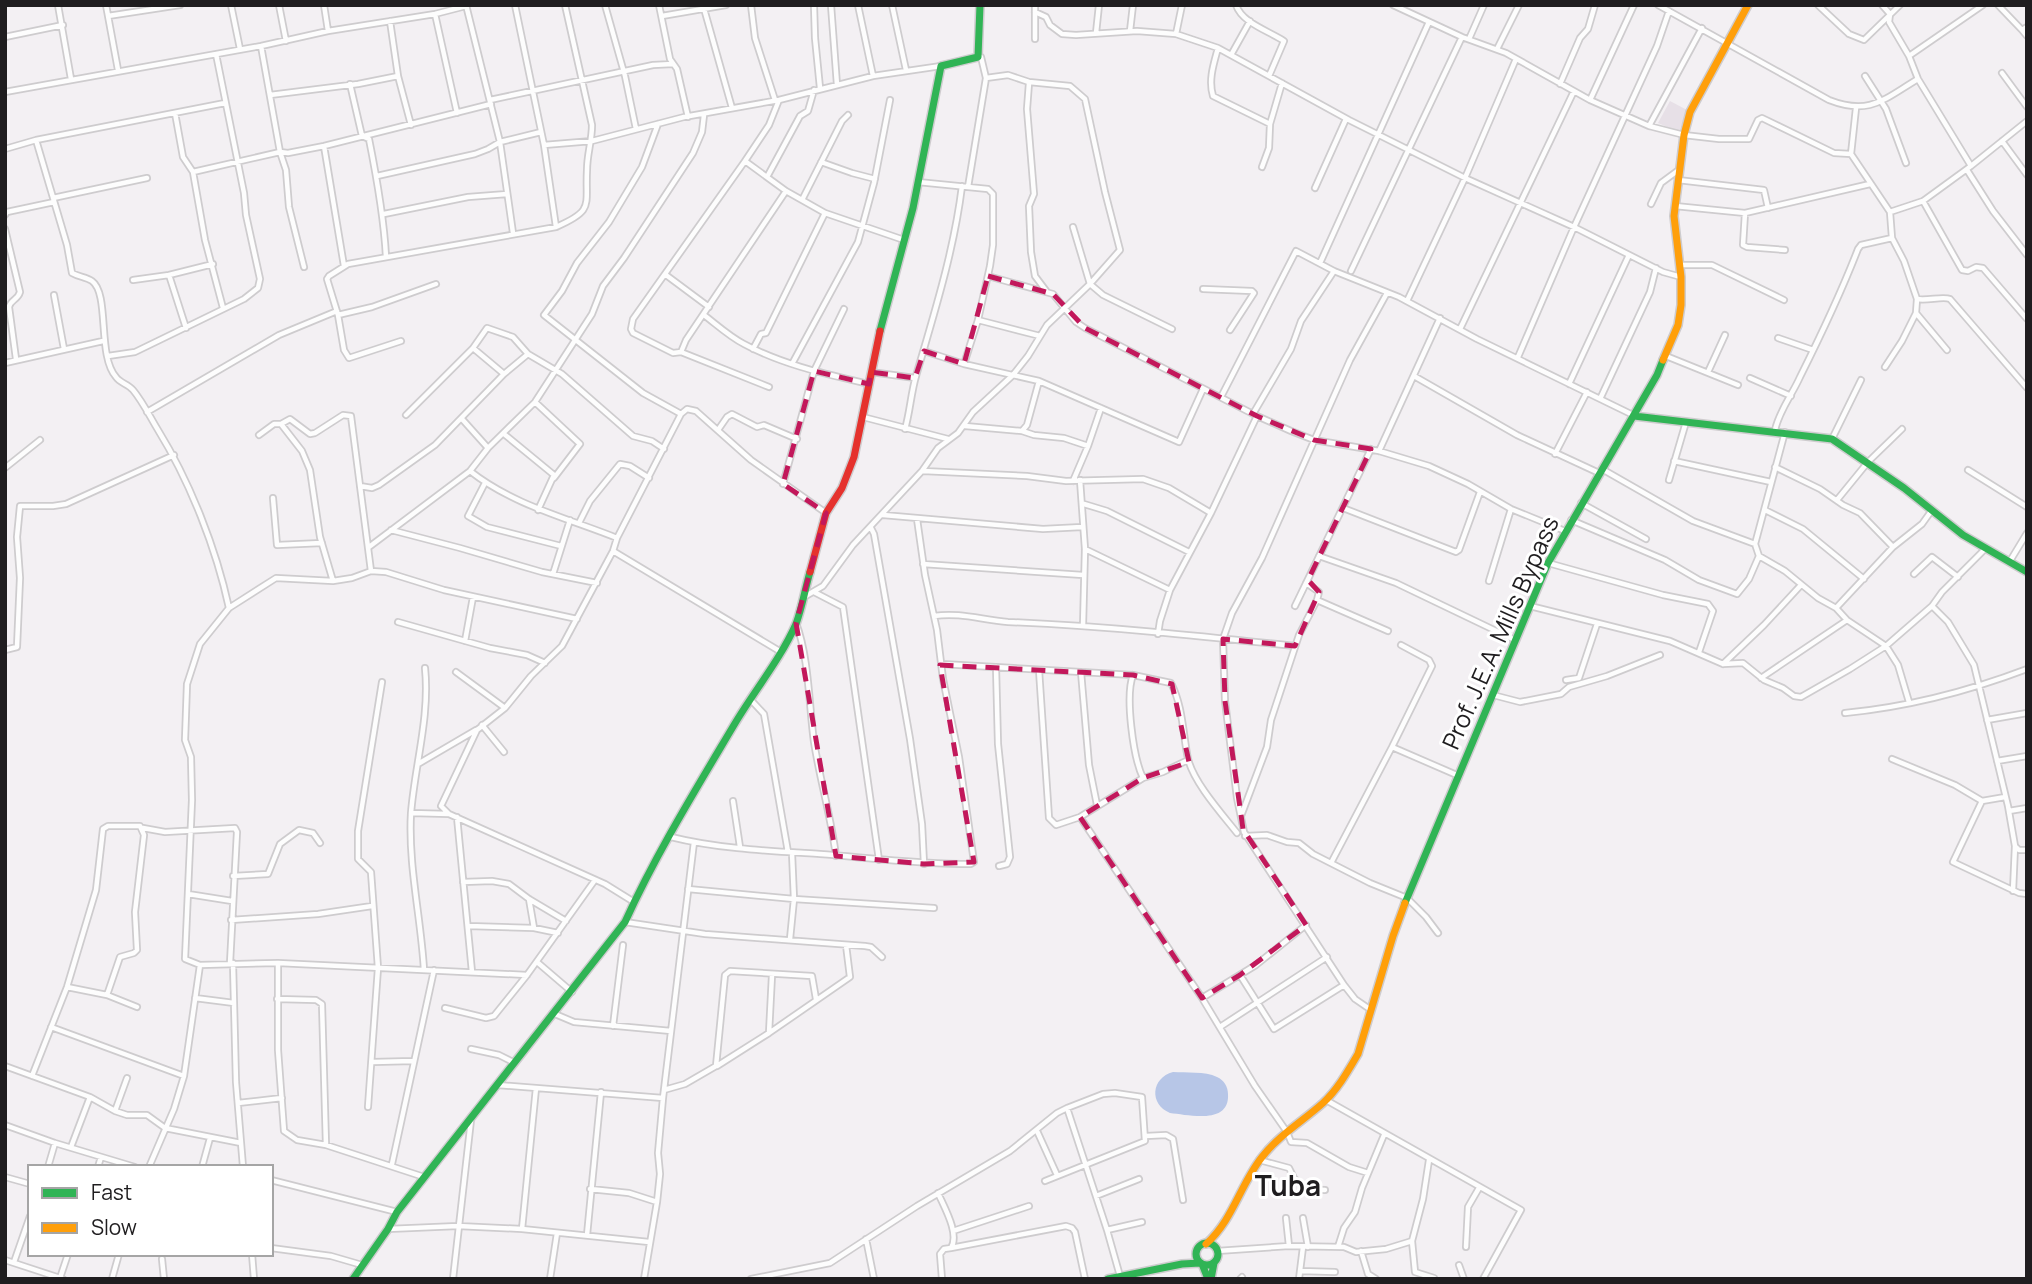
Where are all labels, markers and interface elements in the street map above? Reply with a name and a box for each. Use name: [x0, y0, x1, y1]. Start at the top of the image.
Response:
street label: Prof. J.E.A. Mills Bypass: [1433, 511, 1566, 754]
legend: [28, 1165, 273, 1256]
district label: Tuba: [1255, 1166, 1321, 1204]
text: Fast: [91, 1178, 132, 1206]
text: Slow: [91, 1213, 137, 1241]

